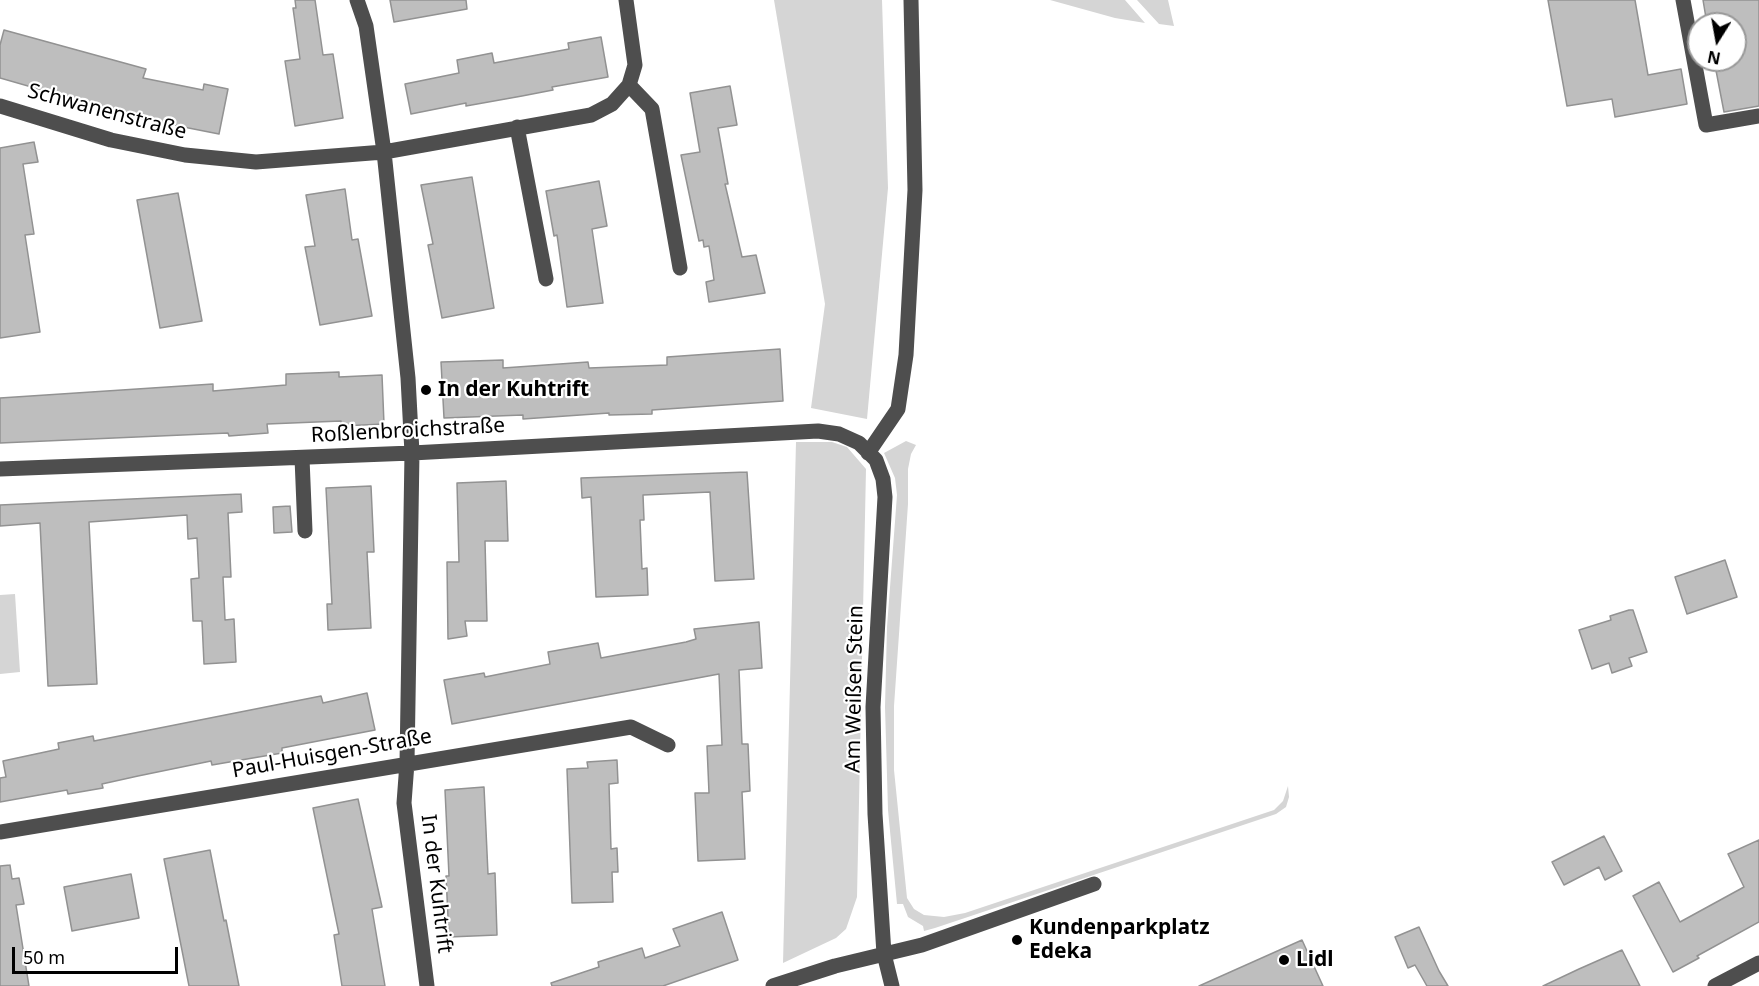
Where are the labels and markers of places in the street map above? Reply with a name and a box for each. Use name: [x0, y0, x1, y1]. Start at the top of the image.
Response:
place label: In der Kuhtrift: [438, 377, 589, 403]
marker: In der Kuhtrift: [419, 383, 433, 397]
place label: Kundenparkplatz Edeka: [1029, 915, 1210, 965]
marker: Kundenparkplatz Edeka: [1010, 933, 1024, 947]
place label: Lidl: [1296, 947, 1334, 973]
marker: Lidl: [1277, 953, 1291, 967]

